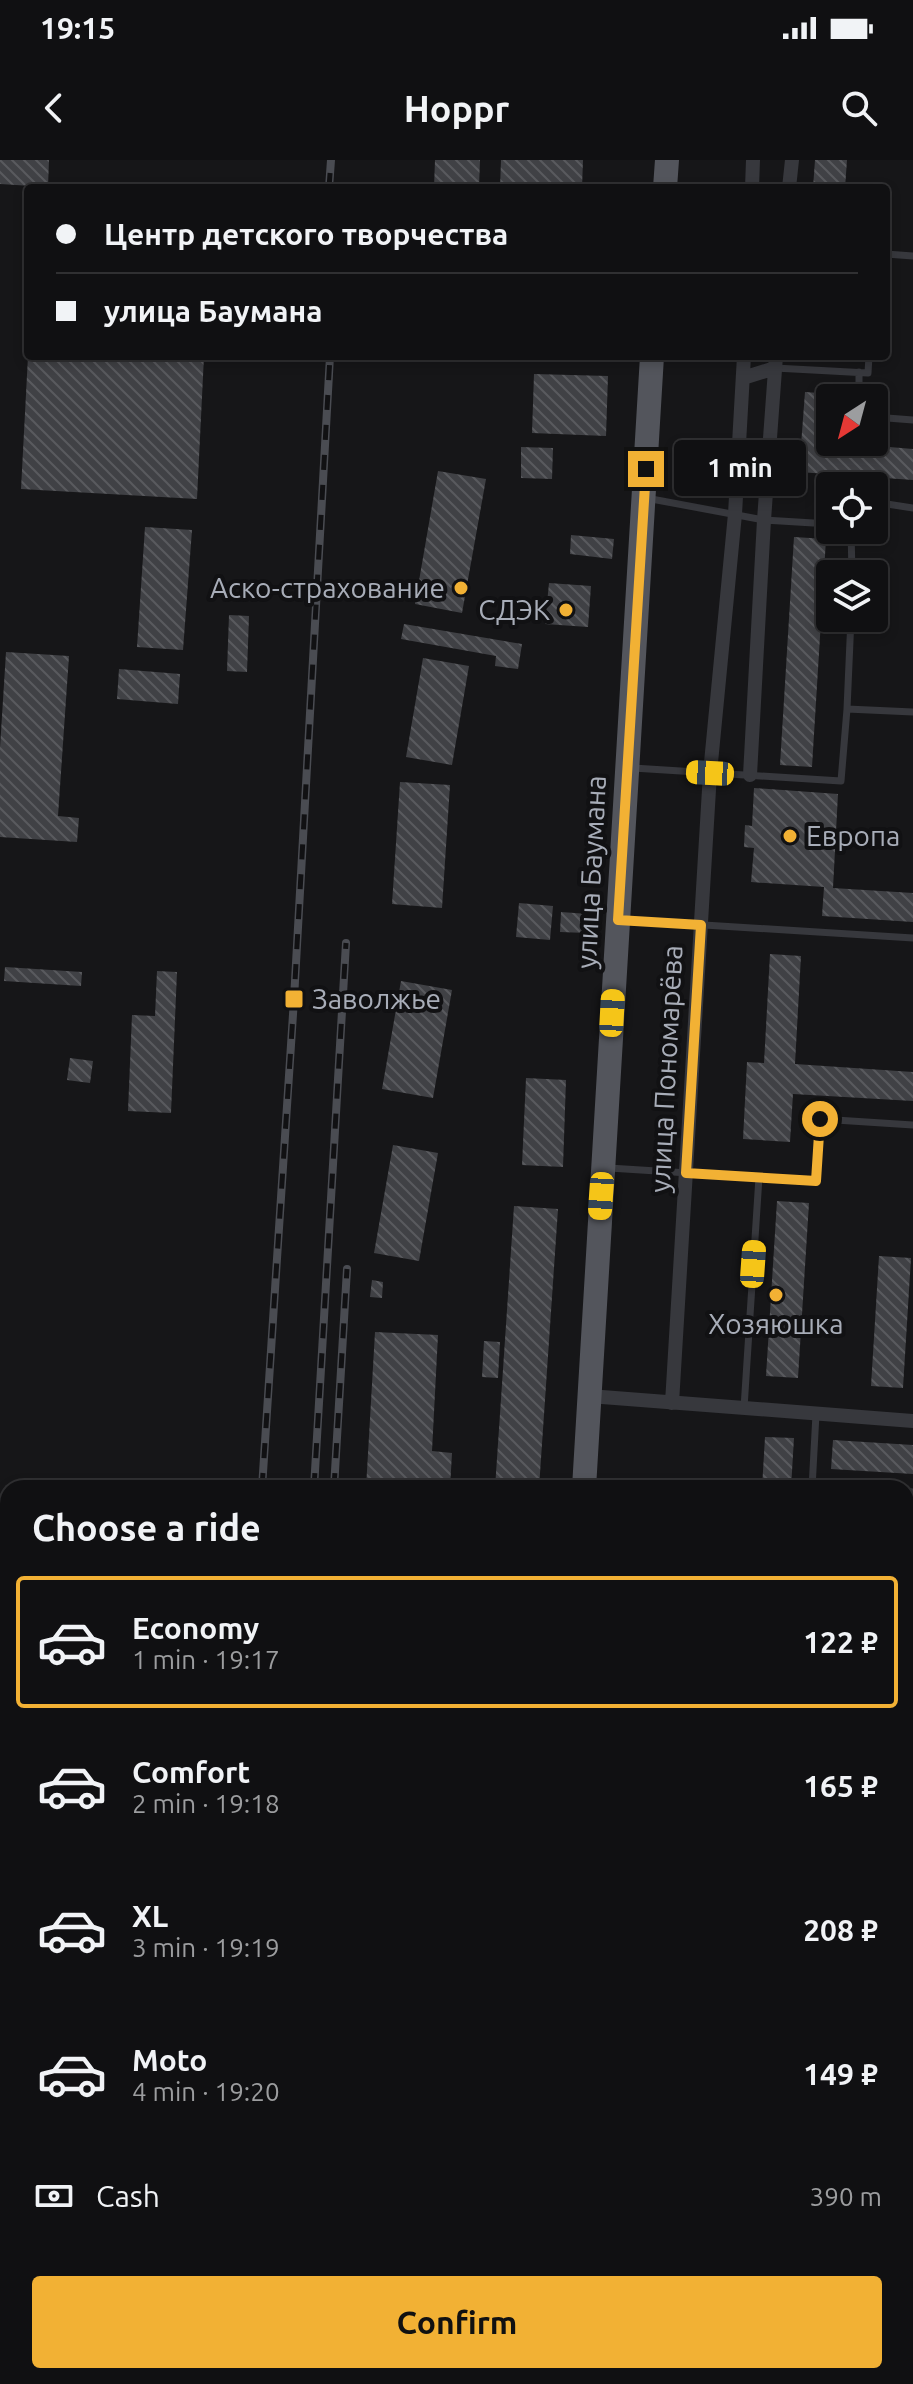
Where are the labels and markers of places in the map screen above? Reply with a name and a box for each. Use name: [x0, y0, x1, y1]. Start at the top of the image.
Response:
place label: Аско-страхование: [210, 572, 445, 603]
marker: Аско-страхование: [452, 579, 470, 597]
place label: СДЭК: [478, 594, 550, 625]
marker: СДЭК: [557, 601, 575, 619]
place label: Европа: [806, 820, 900, 851]
marker: Европа: [781, 827, 799, 845]
place label: Заволжье: [312, 983, 441, 1014]
marker: Заволжье: [283, 988, 305, 1010]
marker: Хозяюшка: [767, 1286, 785, 1304]
place label: Хозяюшка: [708, 1308, 844, 1339]

